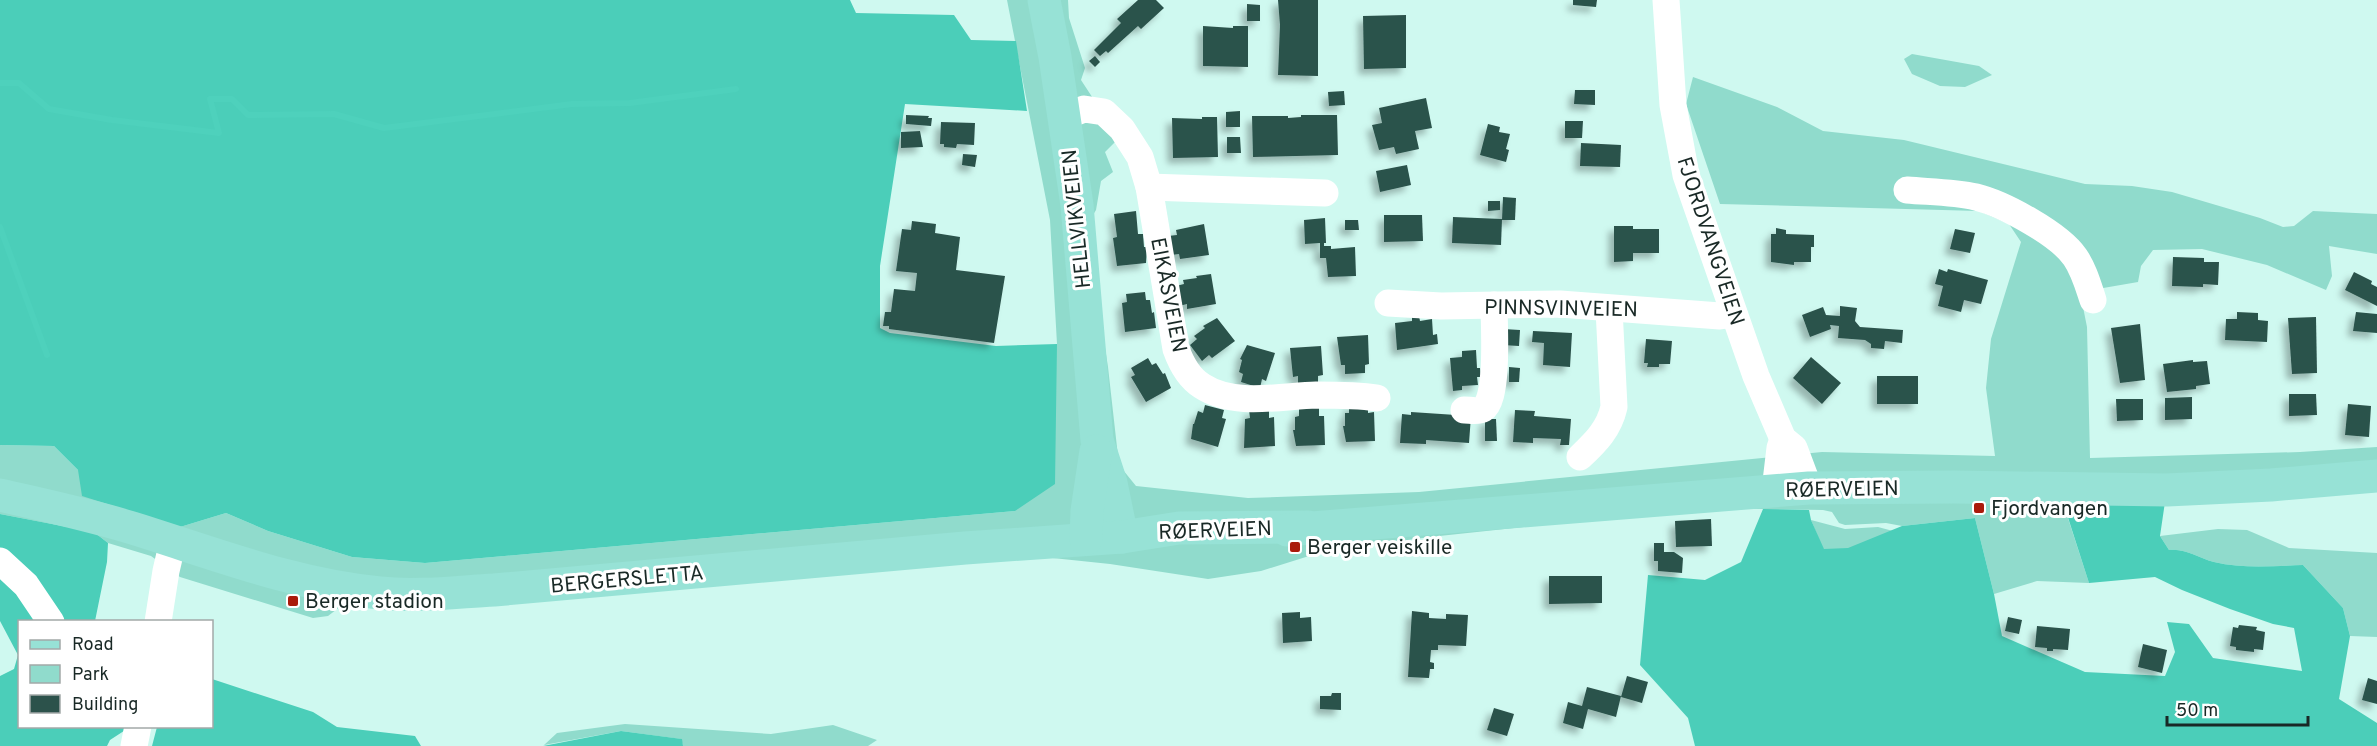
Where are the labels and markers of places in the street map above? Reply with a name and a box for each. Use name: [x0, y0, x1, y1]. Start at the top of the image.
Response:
place label: Fjordvangen: [1991, 496, 2108, 523]
marker: Fjordvangen: [1972, 501, 1986, 515]
place label: Berger veiskille: [1307, 535, 1452, 562]
marker: Berger veiskille: [1288, 540, 1302, 554]
place label: Berger stadion: [305, 589, 444, 616]
marker: Berger stadion: [286, 594, 300, 608]

